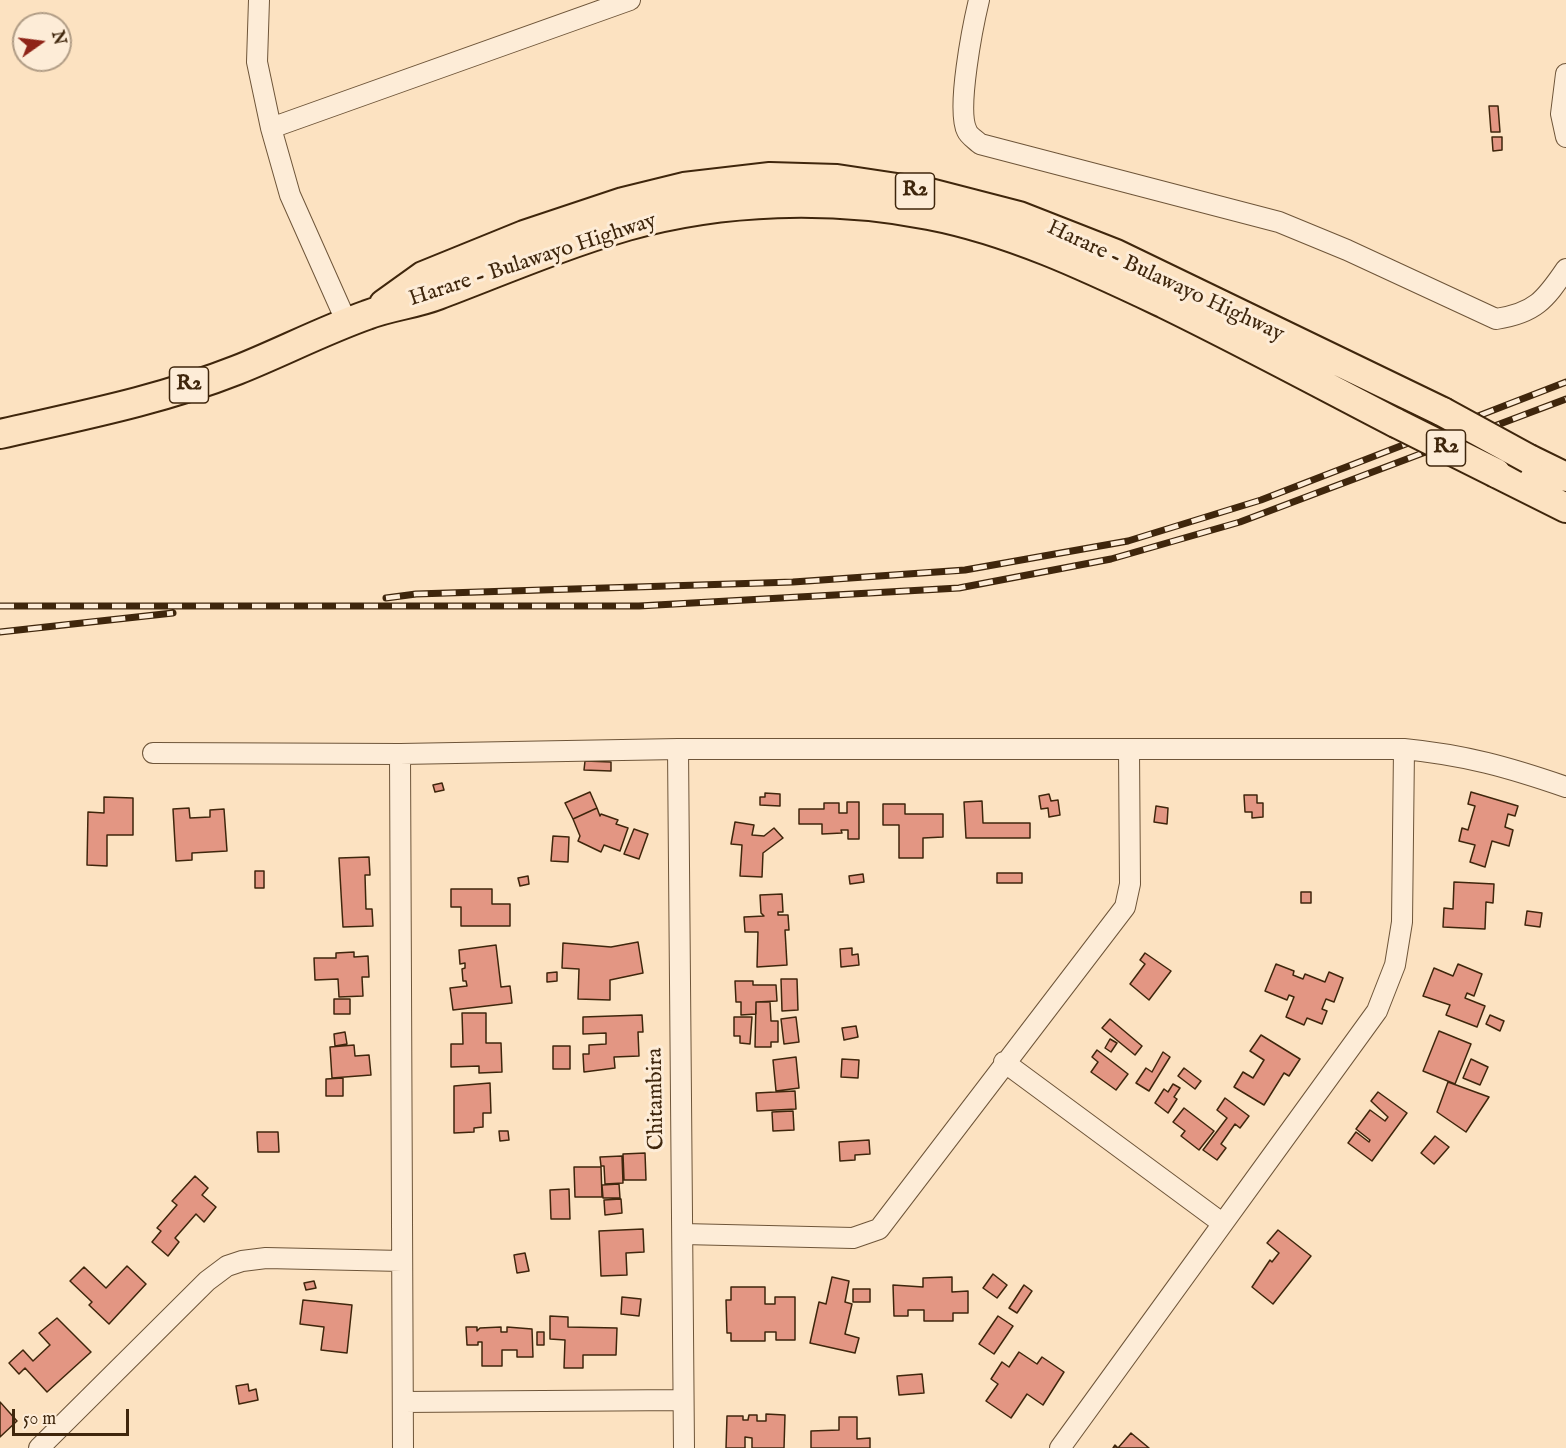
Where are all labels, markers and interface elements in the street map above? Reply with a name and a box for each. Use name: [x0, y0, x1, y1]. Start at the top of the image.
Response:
north arrow: [12, 12, 72, 72]
text: N: [46, 29, 69, 47]
road number: R2: [896, 173, 934, 209]
street label: Harare - Bulawayo Highway: [406, 208, 660, 314]
street label: Harare - Bulawayo Highway: [1042, 215, 1288, 349]
road number: R2: [170, 367, 208, 403]
road number: R2: [1426, 430, 1466, 466]
street label: Chitambira: [643, 1048, 671, 1150]
scale bar: [15, 1397, 132, 1435]
text: 50 m: [23, 1408, 56, 1431]

